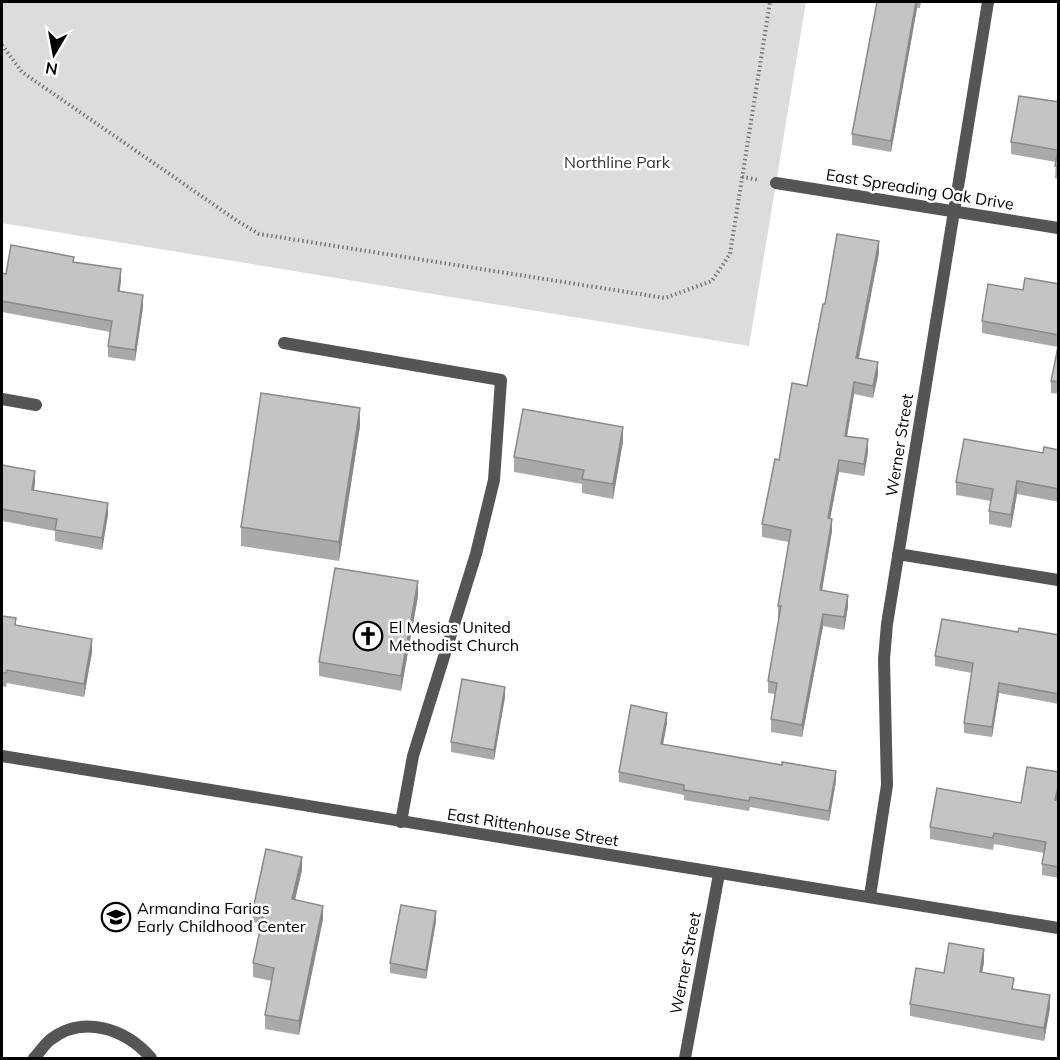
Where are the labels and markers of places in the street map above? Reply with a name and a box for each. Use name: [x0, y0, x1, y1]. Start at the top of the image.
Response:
place label: El Mesias United Methodist Church: [389, 617, 519, 655]
church icon: El Mesias United Methodist Church: [352, 620, 384, 652]
place label: Armandina Farias Early Childhood Center: [137, 898, 306, 936]
school or university icon: Armandina Farias Early Childhood Center: [100, 901, 132, 933]

